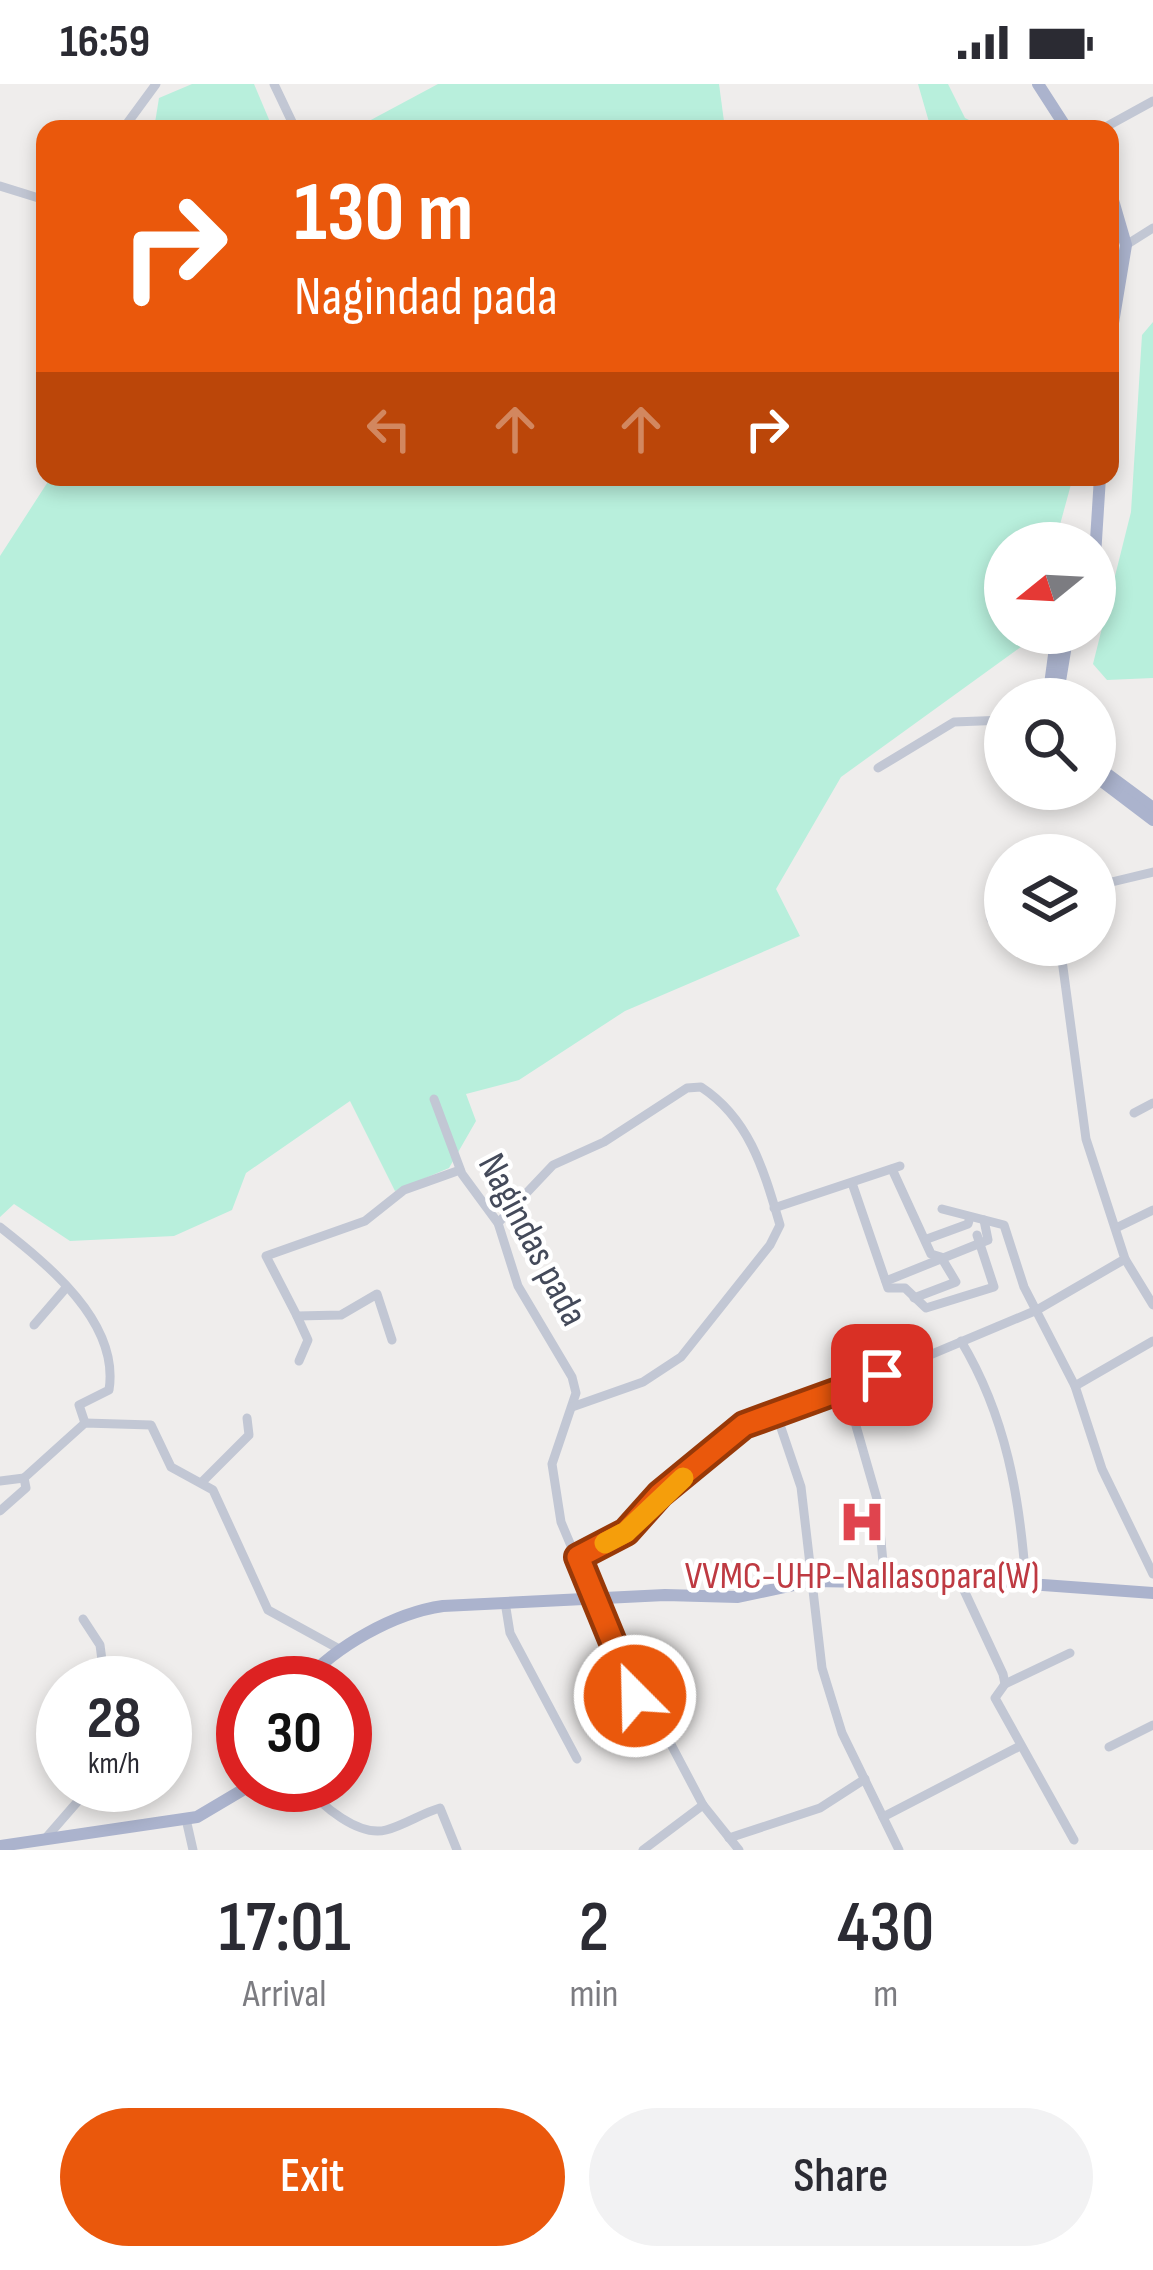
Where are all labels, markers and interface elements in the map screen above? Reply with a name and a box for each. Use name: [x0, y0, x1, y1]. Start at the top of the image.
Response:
text: 16:59: [60, 15, 150, 70]
text: 130 m: [294, 163, 473, 264]
icon: right: [96, 168, 252, 324]
text: Nagindad pada: [294, 265, 558, 330]
icon: left: [356, 396, 422, 462]
icon: ahead: [482, 396, 548, 462]
icon: ahead: [608, 396, 674, 462]
icon: right: [734, 396, 800, 462]
north arrow: [984, 522, 1116, 654]
map controls: [984, 522, 1116, 966]
button: search: [984, 678, 1116, 810]
button: layers: [984, 834, 1116, 966]
street label: Nagindas pada: [467, 1146, 597, 1334]
pin: [831, 1324, 933, 1426]
icon: arrive: [849, 1342, 915, 1408]
hospital icon: VVMC-UHP-Nallasopara(W): [837, 1497, 887, 1547]
place label: VVMC-UHP-Nallasopara(W): [685, 1553, 1039, 1600]
position arrow: [572, 1633, 698, 1759]
speed limit sign: 30: [216, 1656, 372, 1812]
text: 28: [87, 1683, 141, 1755]
text: km/h: [88, 1746, 140, 1782]
text: 17:01: [219, 1885, 351, 1972]
text: 2: [579, 1885, 609, 1972]
text: 430: [837, 1885, 934, 1972]
text: Arrival: [243, 1971, 327, 2018]
text: min: [569, 1971, 618, 2018]
text: m: [873, 1971, 898, 2018]
button: Exit: [60, 2108, 565, 2246]
button: Share: [589, 2108, 1093, 2246]

